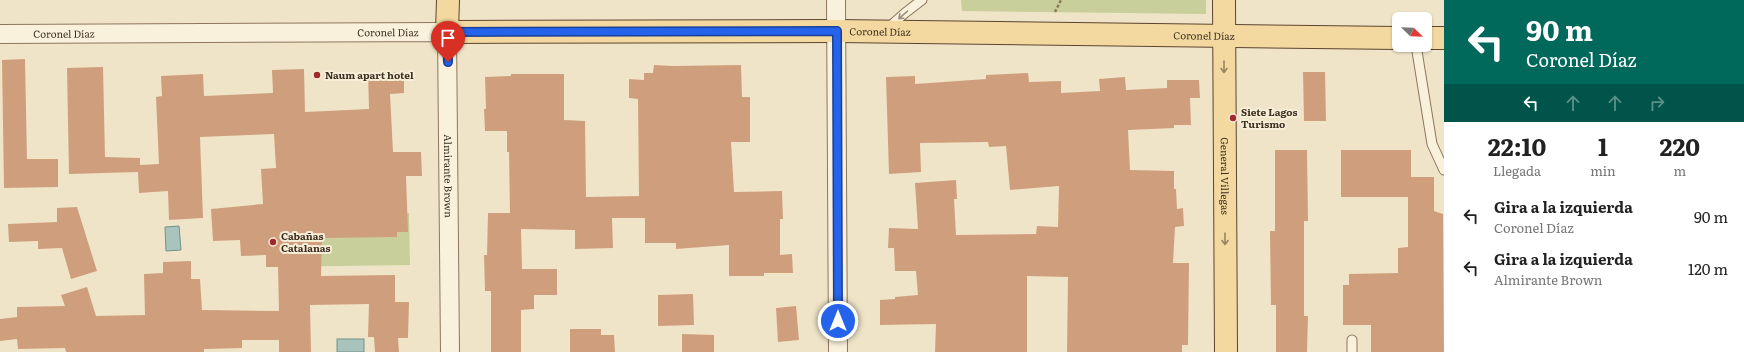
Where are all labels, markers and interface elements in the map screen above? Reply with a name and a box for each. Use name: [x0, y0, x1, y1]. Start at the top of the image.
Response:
text: 90 m: [1526, 8, 1593, 50]
one-way arrow: [897, 11, 908, 20]
north arrow: [1392, 12, 1432, 52]
map controls: [1392, 12, 1432, 52]
icon: left: [1460, 16, 1512, 68]
pin: [431, 21, 465, 62]
street label: Coronel Díaz: [849, 23, 911, 39]
street label: Coronel Díaz: [357, 24, 419, 39]
street label: Coronel Díaz: [33, 26, 95, 41]
icon: arrive: [437, 27, 459, 49]
street label: Coronel Díaz: [1173, 27, 1235, 43]
text: Coronel Díaz: [1526, 46, 1636, 73]
one-way arrow: [1220, 60, 1228, 73]
place label: Naum apart hotel: [325, 67, 414, 82]
marker: Naum apart hotel: [312, 70, 322, 80]
icon: left: [1520, 92, 1542, 114]
icon: ahead: [1562, 92, 1584, 114]
icon: ahead: [1604, 92, 1626, 114]
icon: right: [1646, 92, 1668, 114]
place label: Siete Lagos Turismo: [1241, 104, 1297, 131]
marker: Siete Lagos Turismo: [1228, 113, 1238, 123]
text: 22:10: [1488, 128, 1546, 163]
text: 1: [1598, 128, 1608, 163]
text: 220: [1660, 128, 1700, 163]
street label: Almirante Brown: [441, 134, 457, 218]
street label: General Villegas: [1218, 137, 1233, 215]
text: Llegada: [1493, 161, 1541, 180]
text: min: [1590, 161, 1616, 180]
text: m: [1674, 161, 1686, 180]
text: Gira a la izquierda: [1494, 195, 1633, 218]
icon: left: [1460, 205, 1482, 227]
text: 90 m: [1694, 205, 1728, 228]
text: Coronel Díaz: [1494, 218, 1574, 237]
place label: Cabañas Catalanas: [281, 228, 331, 255]
one-way arrow: [1221, 232, 1229, 245]
marker: Cabañas Catalanas: [268, 237, 278, 247]
text: Gira a la izquierda: [1494, 247, 1633, 270]
icon: left: [1460, 257, 1482, 279]
text: 120 m: [1688, 257, 1728, 280]
text: Almirante Brown: [1494, 270, 1602, 289]
position arrow: [817, 300, 859, 342]

